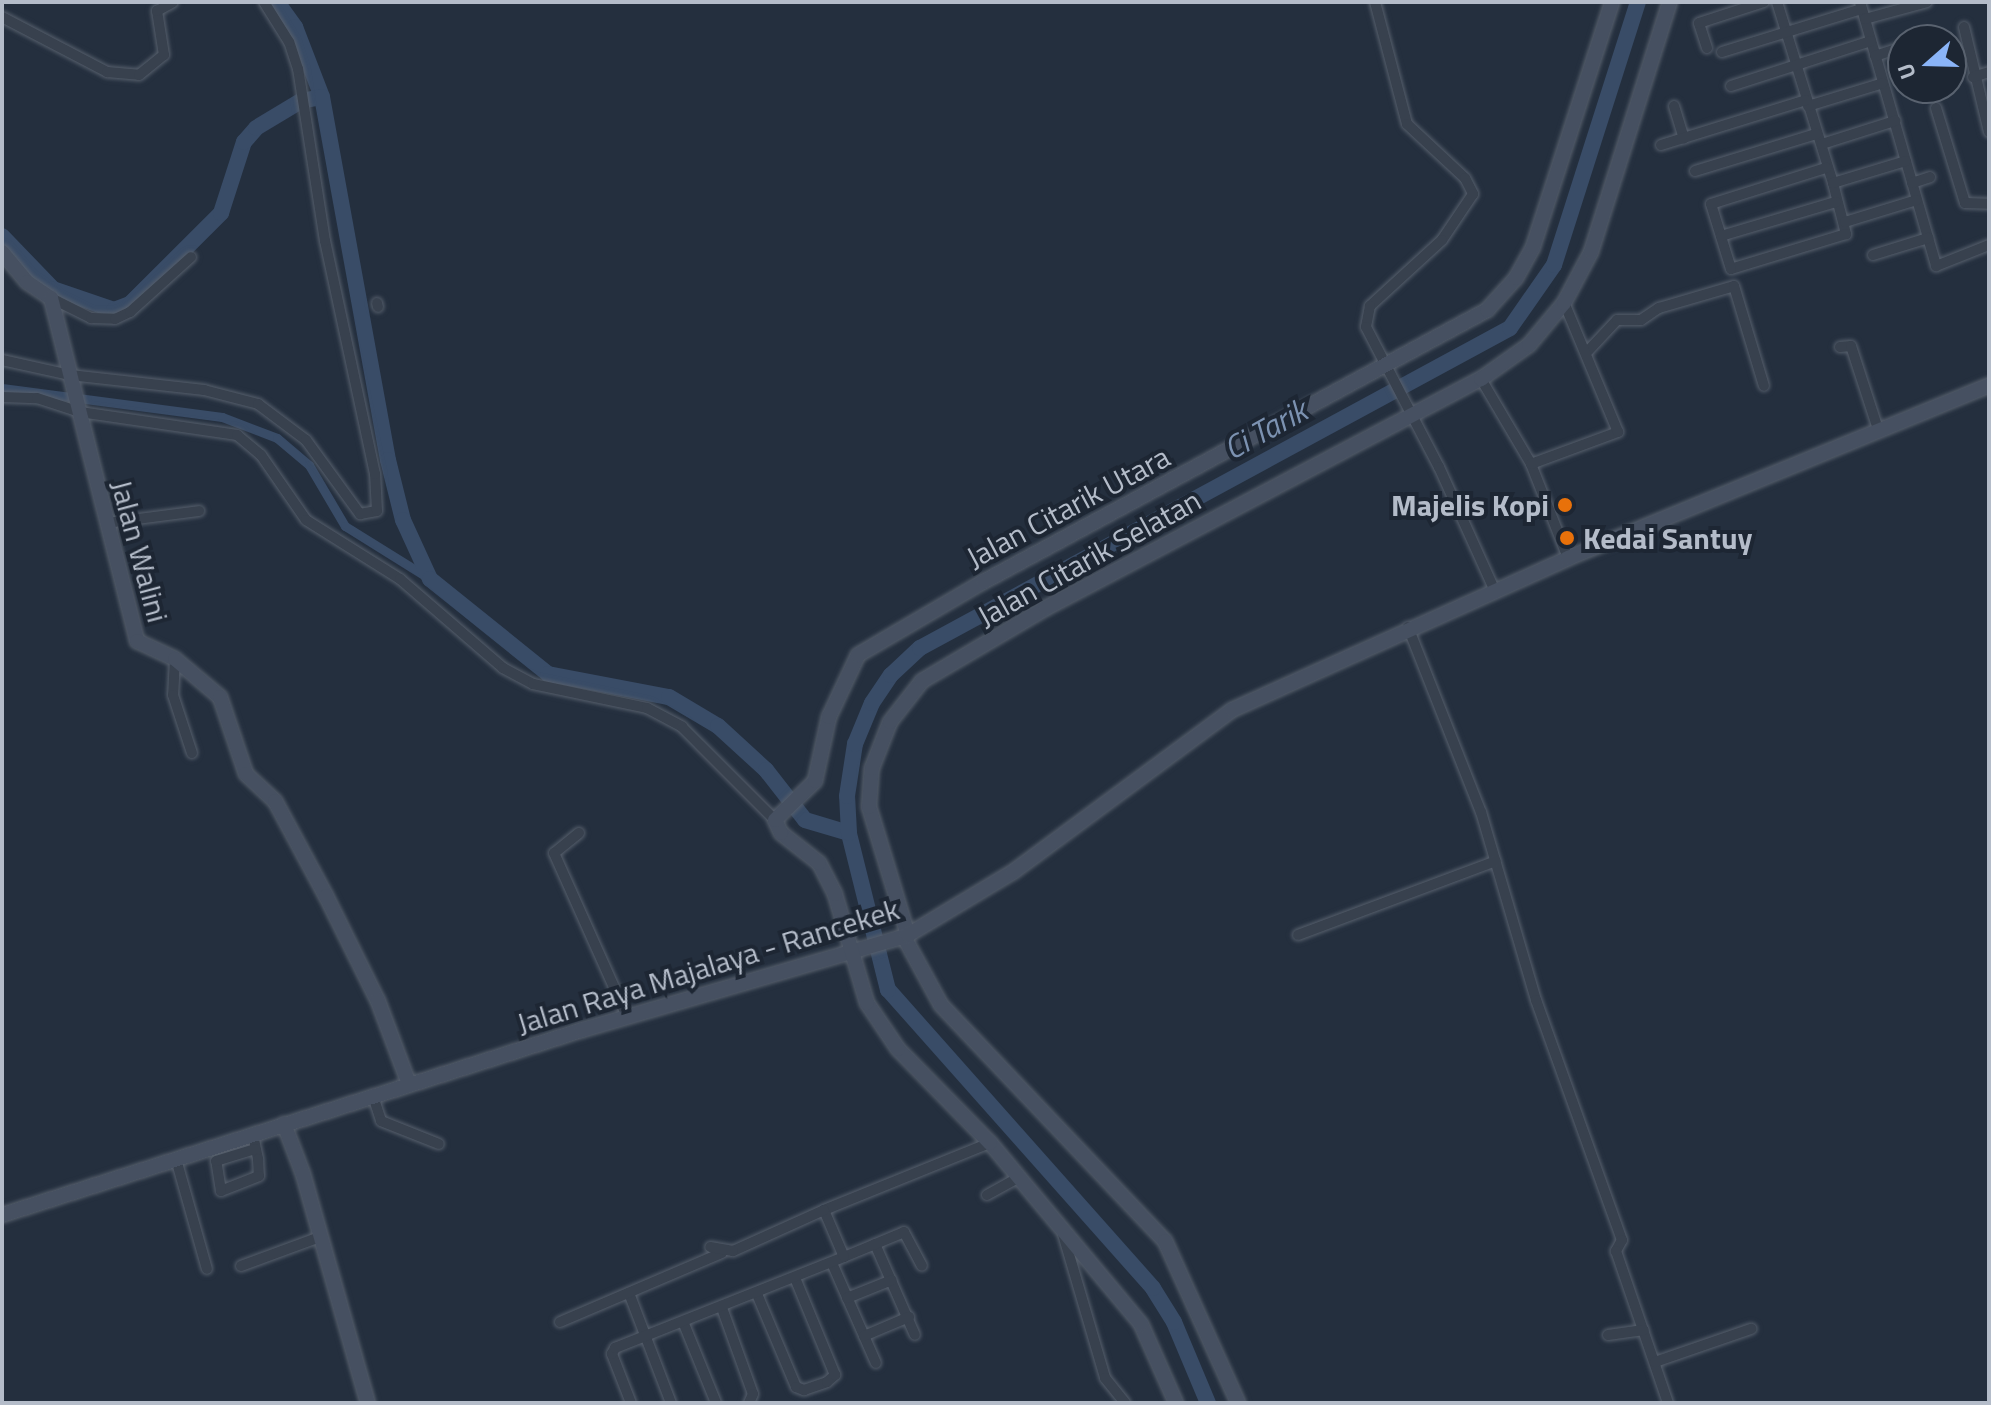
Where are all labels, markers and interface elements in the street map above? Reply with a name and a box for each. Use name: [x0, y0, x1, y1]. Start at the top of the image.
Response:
north arrow: [1887, 24, 1967, 104]
text: U: [1888, 59, 1925, 84]
water label: Ci Tarik: [1217, 391, 1313, 467]
street label: Jalan Citarik Utara: [960, 438, 1176, 576]
street label: Jalan Walini: [104, 476, 176, 626]
street label: Jalan Citarik Selatan: [971, 482, 1207, 634]
place label: Majelis Kopi: [1391, 487, 1549, 523]
marker: Majelis Kopi: [1556, 496, 1574, 514]
place label: Kedai Santuy: [1583, 520, 1752, 556]
marker: Kedai Santuy: [1558, 529, 1576, 547]
street label: Jalan Raya Majalaya - Rancekek: [512, 891, 904, 1041]

